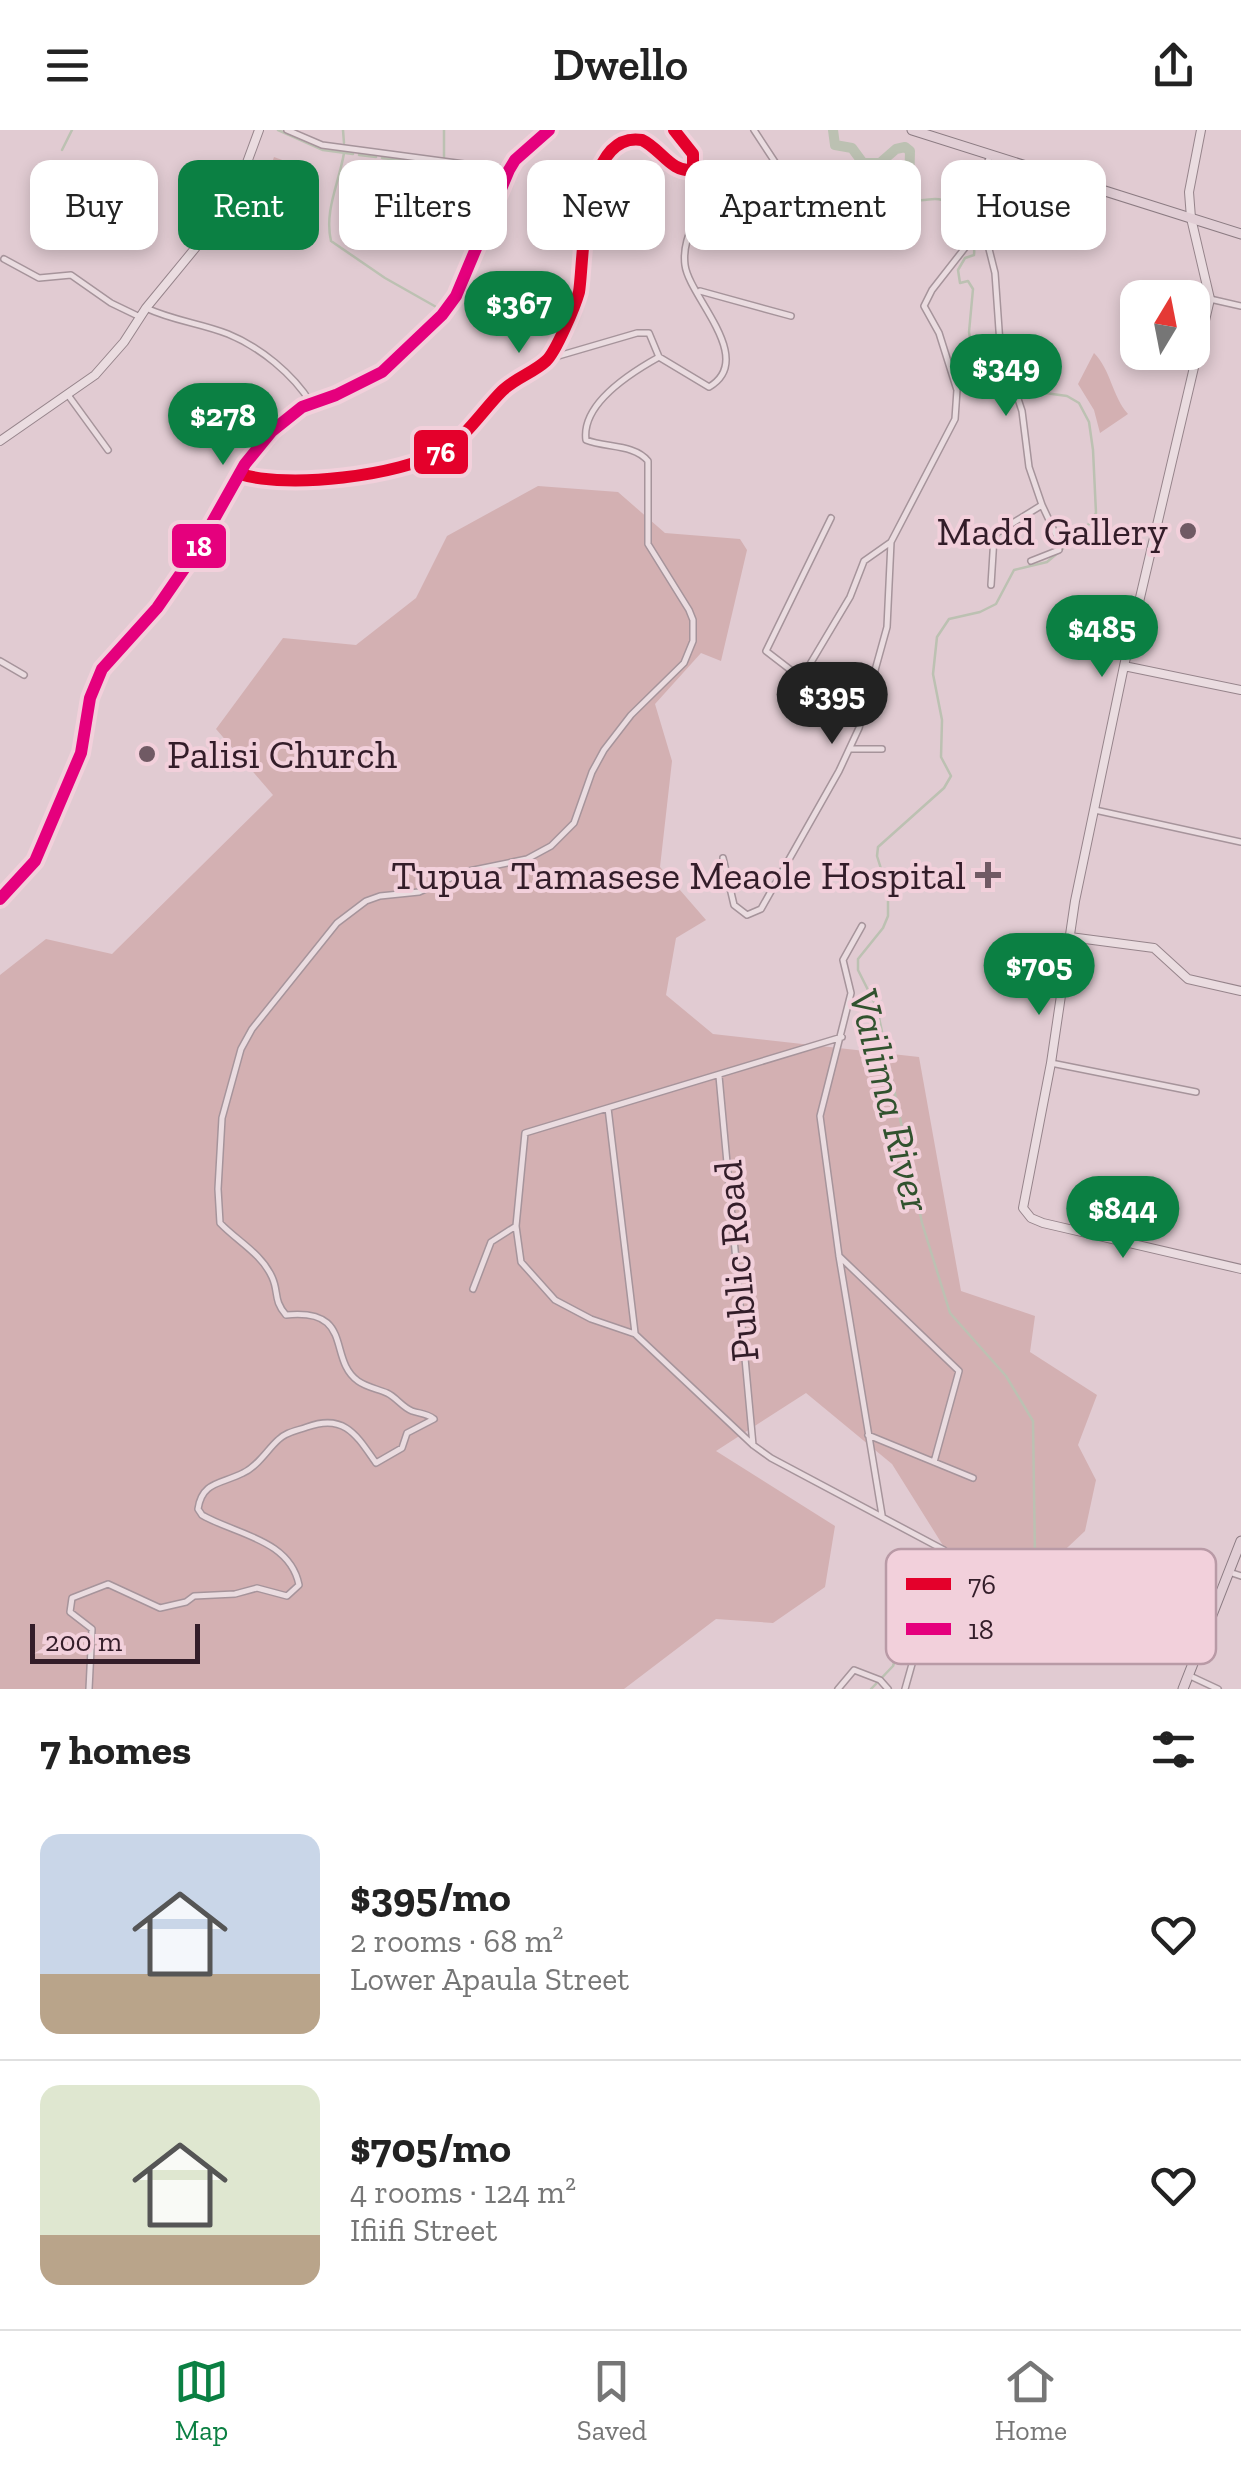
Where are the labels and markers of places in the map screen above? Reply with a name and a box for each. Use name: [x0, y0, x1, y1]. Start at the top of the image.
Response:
pin: $367: [460, 271, 578, 356]
pin: $349: [947, 334, 1065, 419]
pin: $278: [164, 383, 282, 468]
place label: Madd Gallery: [937, 507, 1169, 555]
marker: Madd Gallery: [1177, 520, 1199, 542]
pin: $485: [1043, 595, 1161, 680]
pin: $395: [773, 662, 891, 747]
place label: Palisi Church: [167, 730, 398, 778]
marker: Palisi Church: [136, 743, 158, 765]
place label: Tupua Tamasese Meaole Hospital: [391, 851, 966, 899]
marker: Tupua Tamasese Meaole Hospital: [975, 862, 1001, 888]
pin: $705: [980, 933, 1098, 1018]
pin: $844: [1064, 1176, 1182, 1261]

